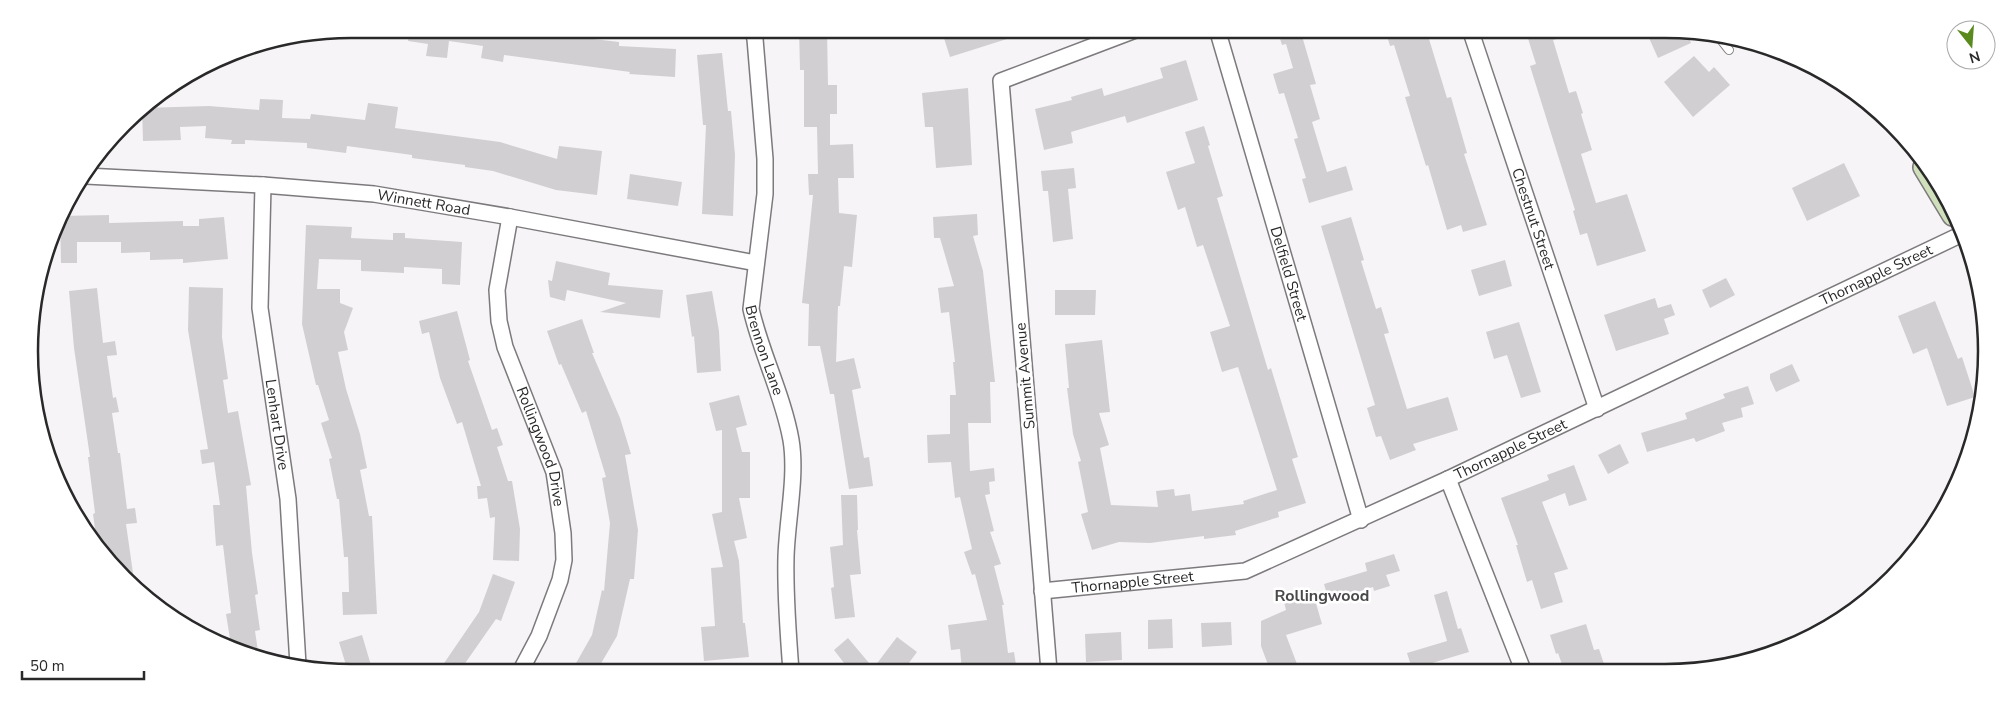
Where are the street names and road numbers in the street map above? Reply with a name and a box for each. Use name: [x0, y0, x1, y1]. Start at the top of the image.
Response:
street label: Chestnut Street: [1507, 165, 1560, 273]
street label: Winnett Road: [376, 185, 472, 220]
street label: Delfield Street: [1265, 224, 1312, 324]
street label: Thornapple Street: [1816, 239, 1936, 310]
street label: Brennon Lane: [740, 303, 788, 398]
street label: Summit Avenue: [1010, 322, 1040, 430]
street label: Lenhart Drive: [261, 378, 294, 471]
street label: Rollingwood Drive: [512, 384, 569, 508]
street label: Thornapple Street: [1451, 414, 1571, 485]
street label: Thornapple Street: [1071, 566, 1195, 598]

